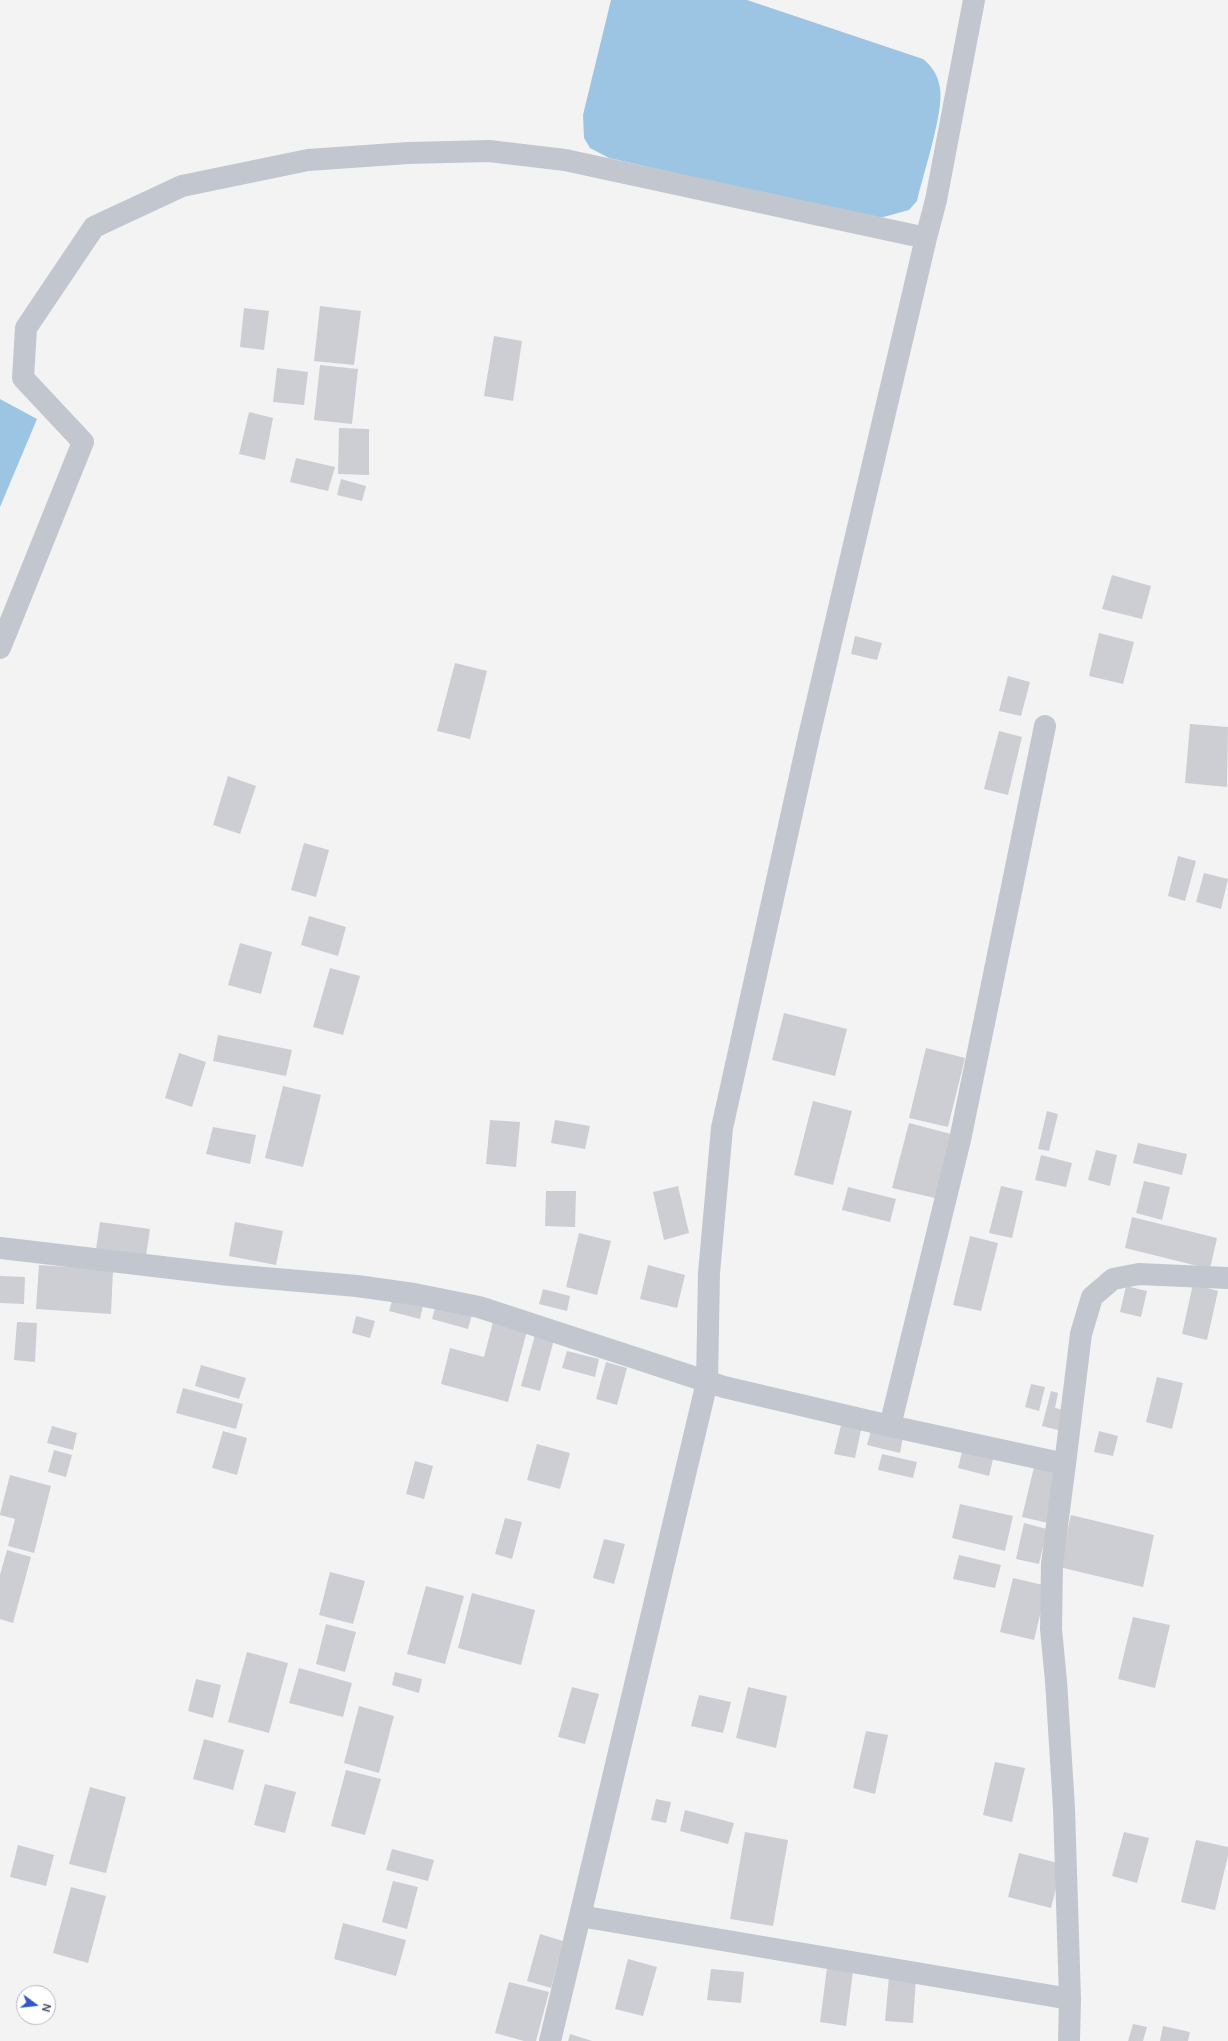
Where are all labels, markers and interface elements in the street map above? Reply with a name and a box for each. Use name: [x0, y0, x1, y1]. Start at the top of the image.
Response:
north arrow: [16, 1985, 56, 2025]
text: N: [39, 2002, 54, 2014]

